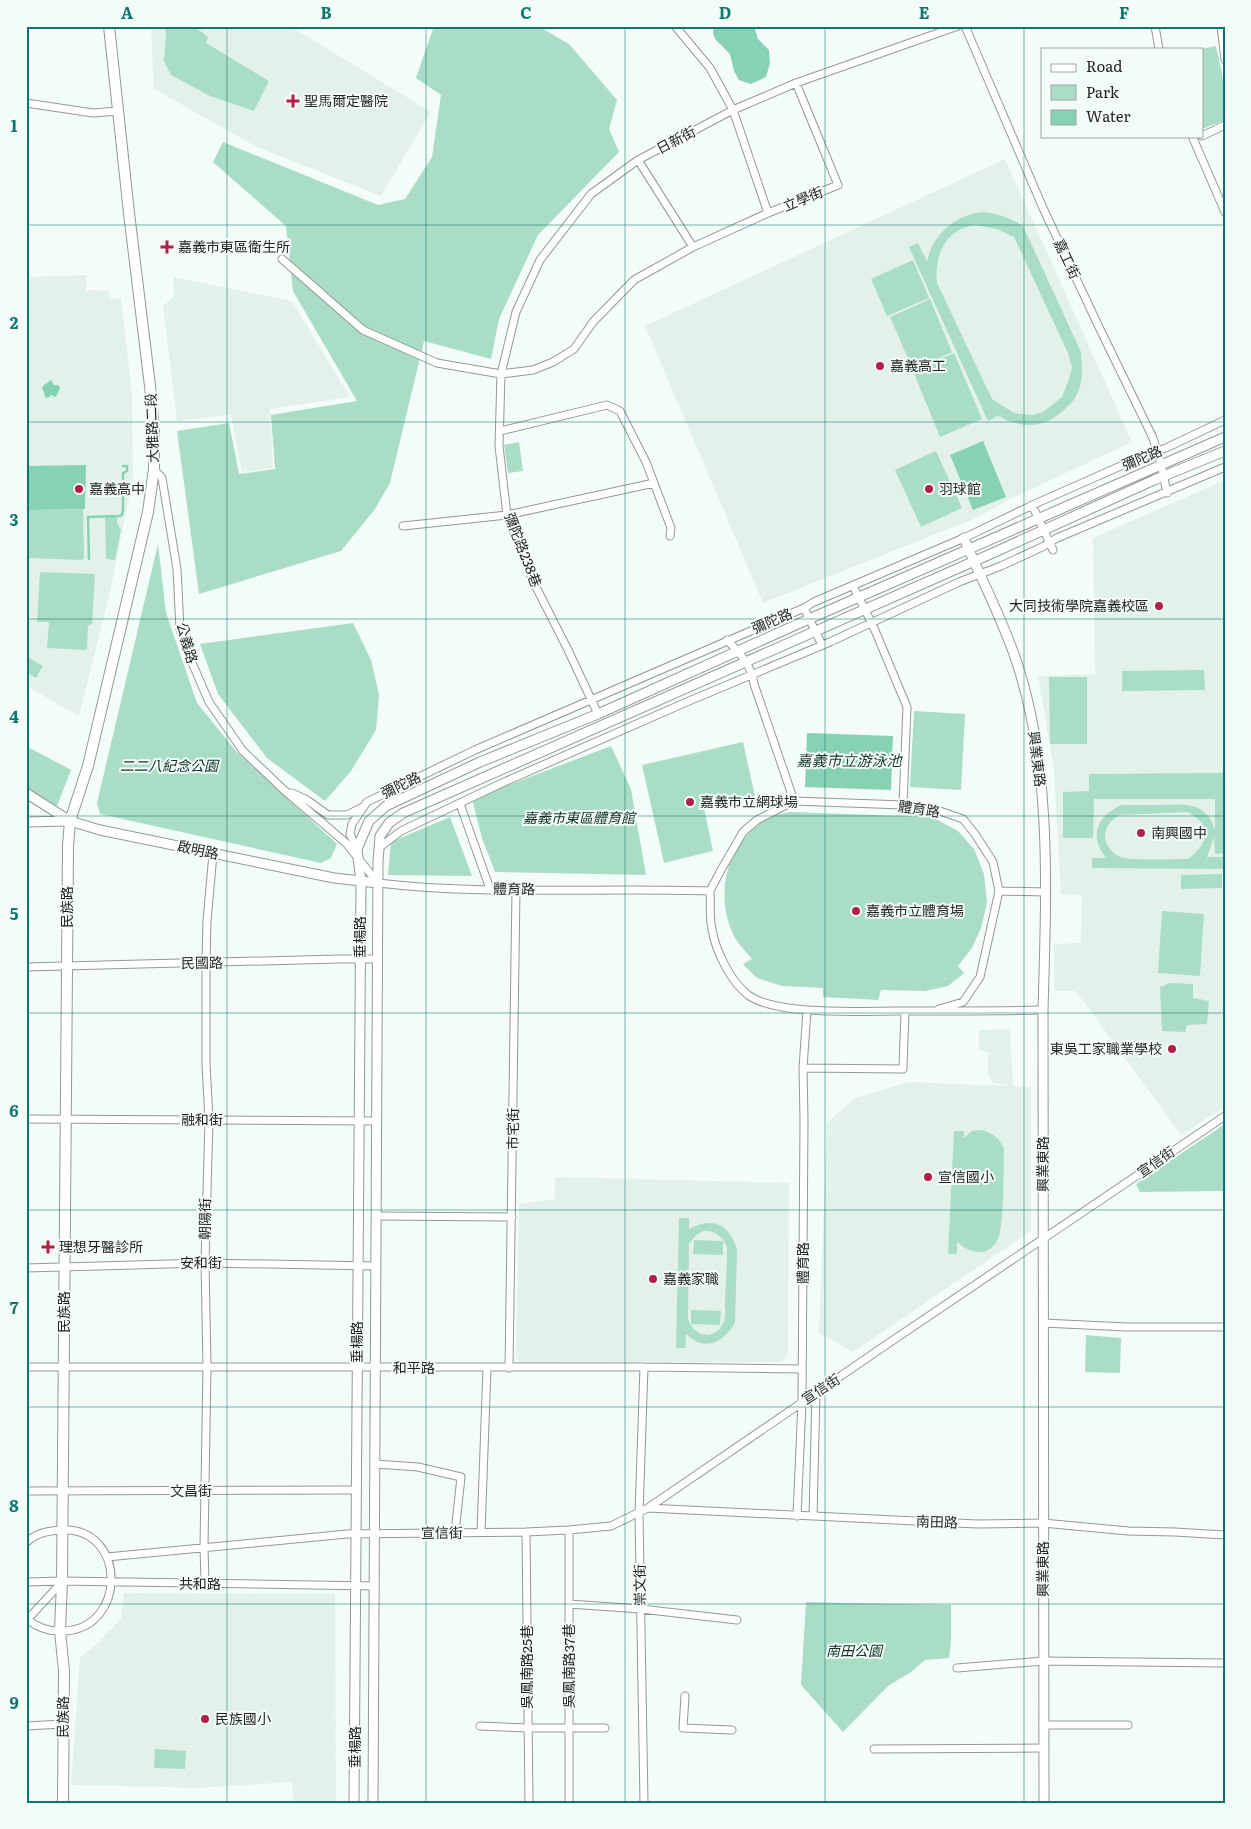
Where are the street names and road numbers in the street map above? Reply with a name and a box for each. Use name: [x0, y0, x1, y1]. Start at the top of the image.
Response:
street label: 日新街: [652, 120, 699, 158]
street label: 立學街: [779, 181, 826, 215]
street label: 嘉工街: [1050, 235, 1086, 282]
street label: 大雅路二段: [140, 393, 162, 463]
street label: 彌陀路: [1118, 440, 1165, 474]
street label: 彌陀路238巷: [501, 509, 547, 590]
street label: 彌陀路: [748, 603, 795, 637]
street label: 公義路: [173, 620, 203, 666]
street label: 興業東路: [1025, 730, 1051, 788]
street label: 彌陀路: [377, 766, 424, 802]
street label: 體育路: [897, 795, 941, 821]
street label: 啟明路: [176, 835, 221, 863]
street label: 體育路: [493, 878, 535, 898]
street label: 民族路: [56, 886, 76, 928]
street label: 垂楊路: [349, 916, 369, 958]
street label: 民國路: [181, 952, 223, 972]
street label: 市宅街: [502, 1108, 522, 1150]
street label: 融和街: [181, 1109, 223, 1129]
street label: 興業東路: [1032, 1136, 1052, 1192]
street label: 宣信街: [1132, 1141, 1178, 1181]
street label: 朝陽街: [194, 1198, 214, 1240]
street label: 體育路: [792, 1242, 812, 1284]
street label: 安和街: [180, 1252, 222, 1272]
street label: 民族路: [53, 1291, 73, 1333]
street label: 垂楊路: [346, 1321, 366, 1363]
street label: 和平路: [393, 1357, 435, 1377]
street label: 宣信街: [797, 1368, 844, 1408]
street label: 文昌街: [170, 1480, 212, 1500]
street label: 南田路: [916, 1510, 958, 1532]
street label: 宣信街: [421, 1522, 463, 1542]
street label: 興業東路: [1032, 1541, 1052, 1597]
street label: 崇文街: [629, 1564, 649, 1606]
street label: 共和路: [179, 1573, 221, 1593]
street label: 吳鳳南路37巷: [558, 1624, 578, 1708]
street label: 吳鳳南路25巷: [516, 1625, 536, 1709]
street label: 民族路: [52, 1696, 72, 1738]
street label: 垂楊路: [344, 1726, 364, 1768]

